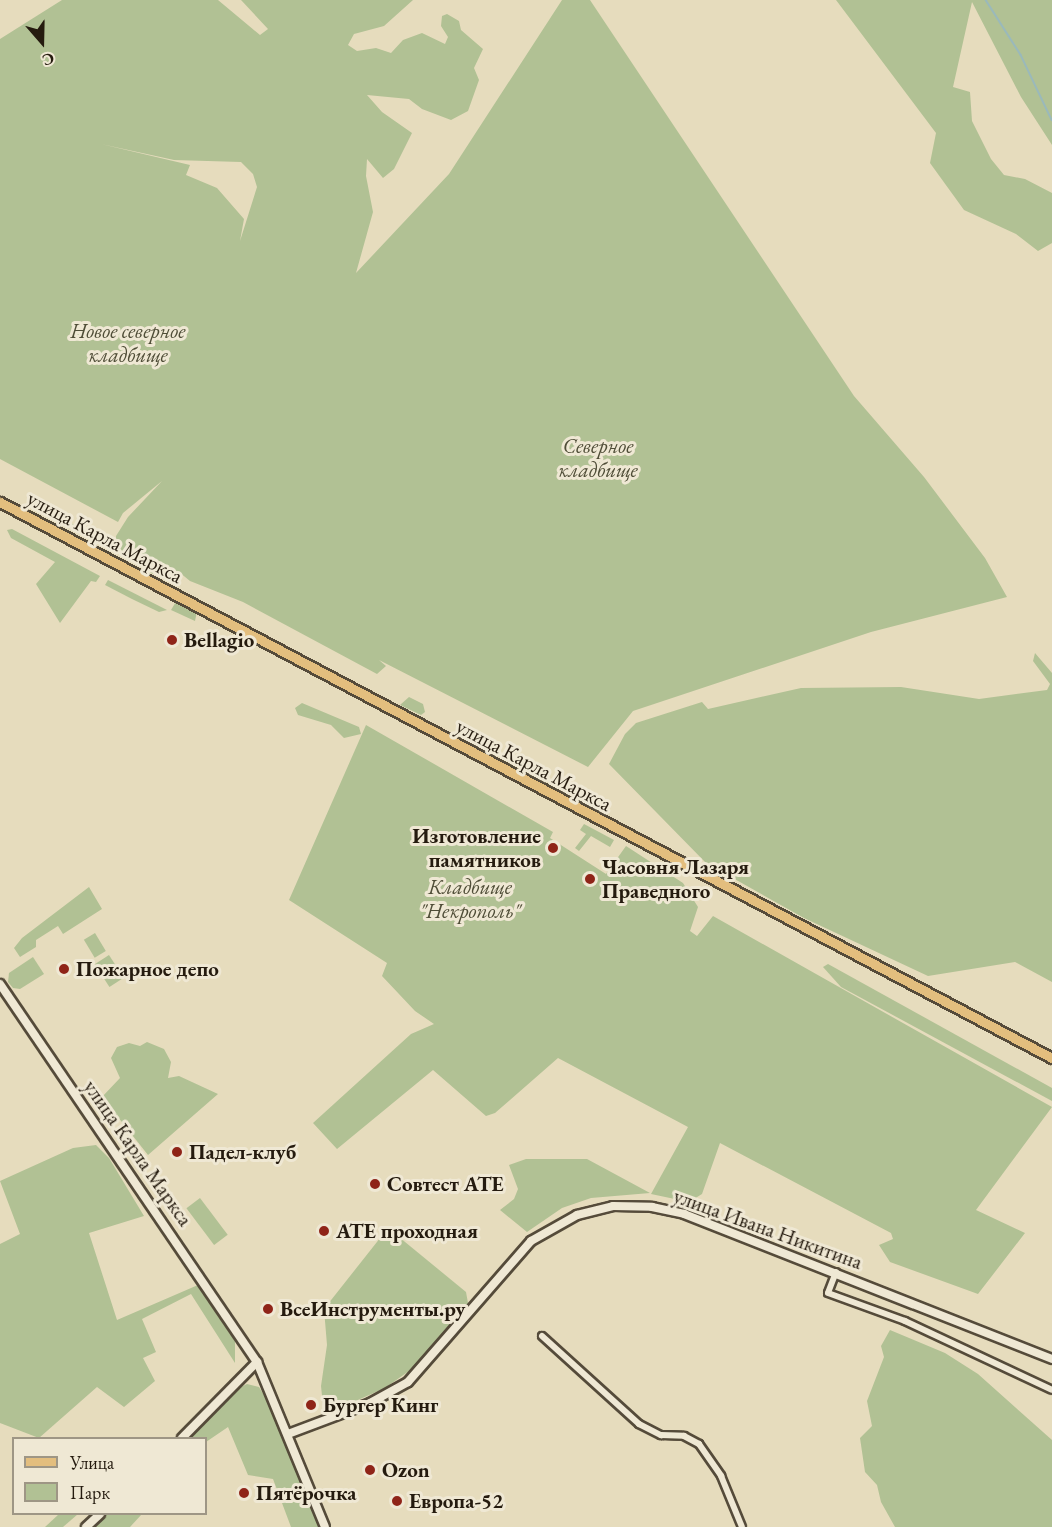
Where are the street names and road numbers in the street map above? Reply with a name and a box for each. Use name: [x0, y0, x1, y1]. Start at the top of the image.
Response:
street label: улица Карла Маркса: [23, 485, 187, 589]
street label: улица Карла Маркса: [452, 713, 616, 817]
street label: улица Карла Маркса: [78, 1075, 198, 1231]
street label: улица Ивана Никитина: [670, 1183, 866, 1275]

